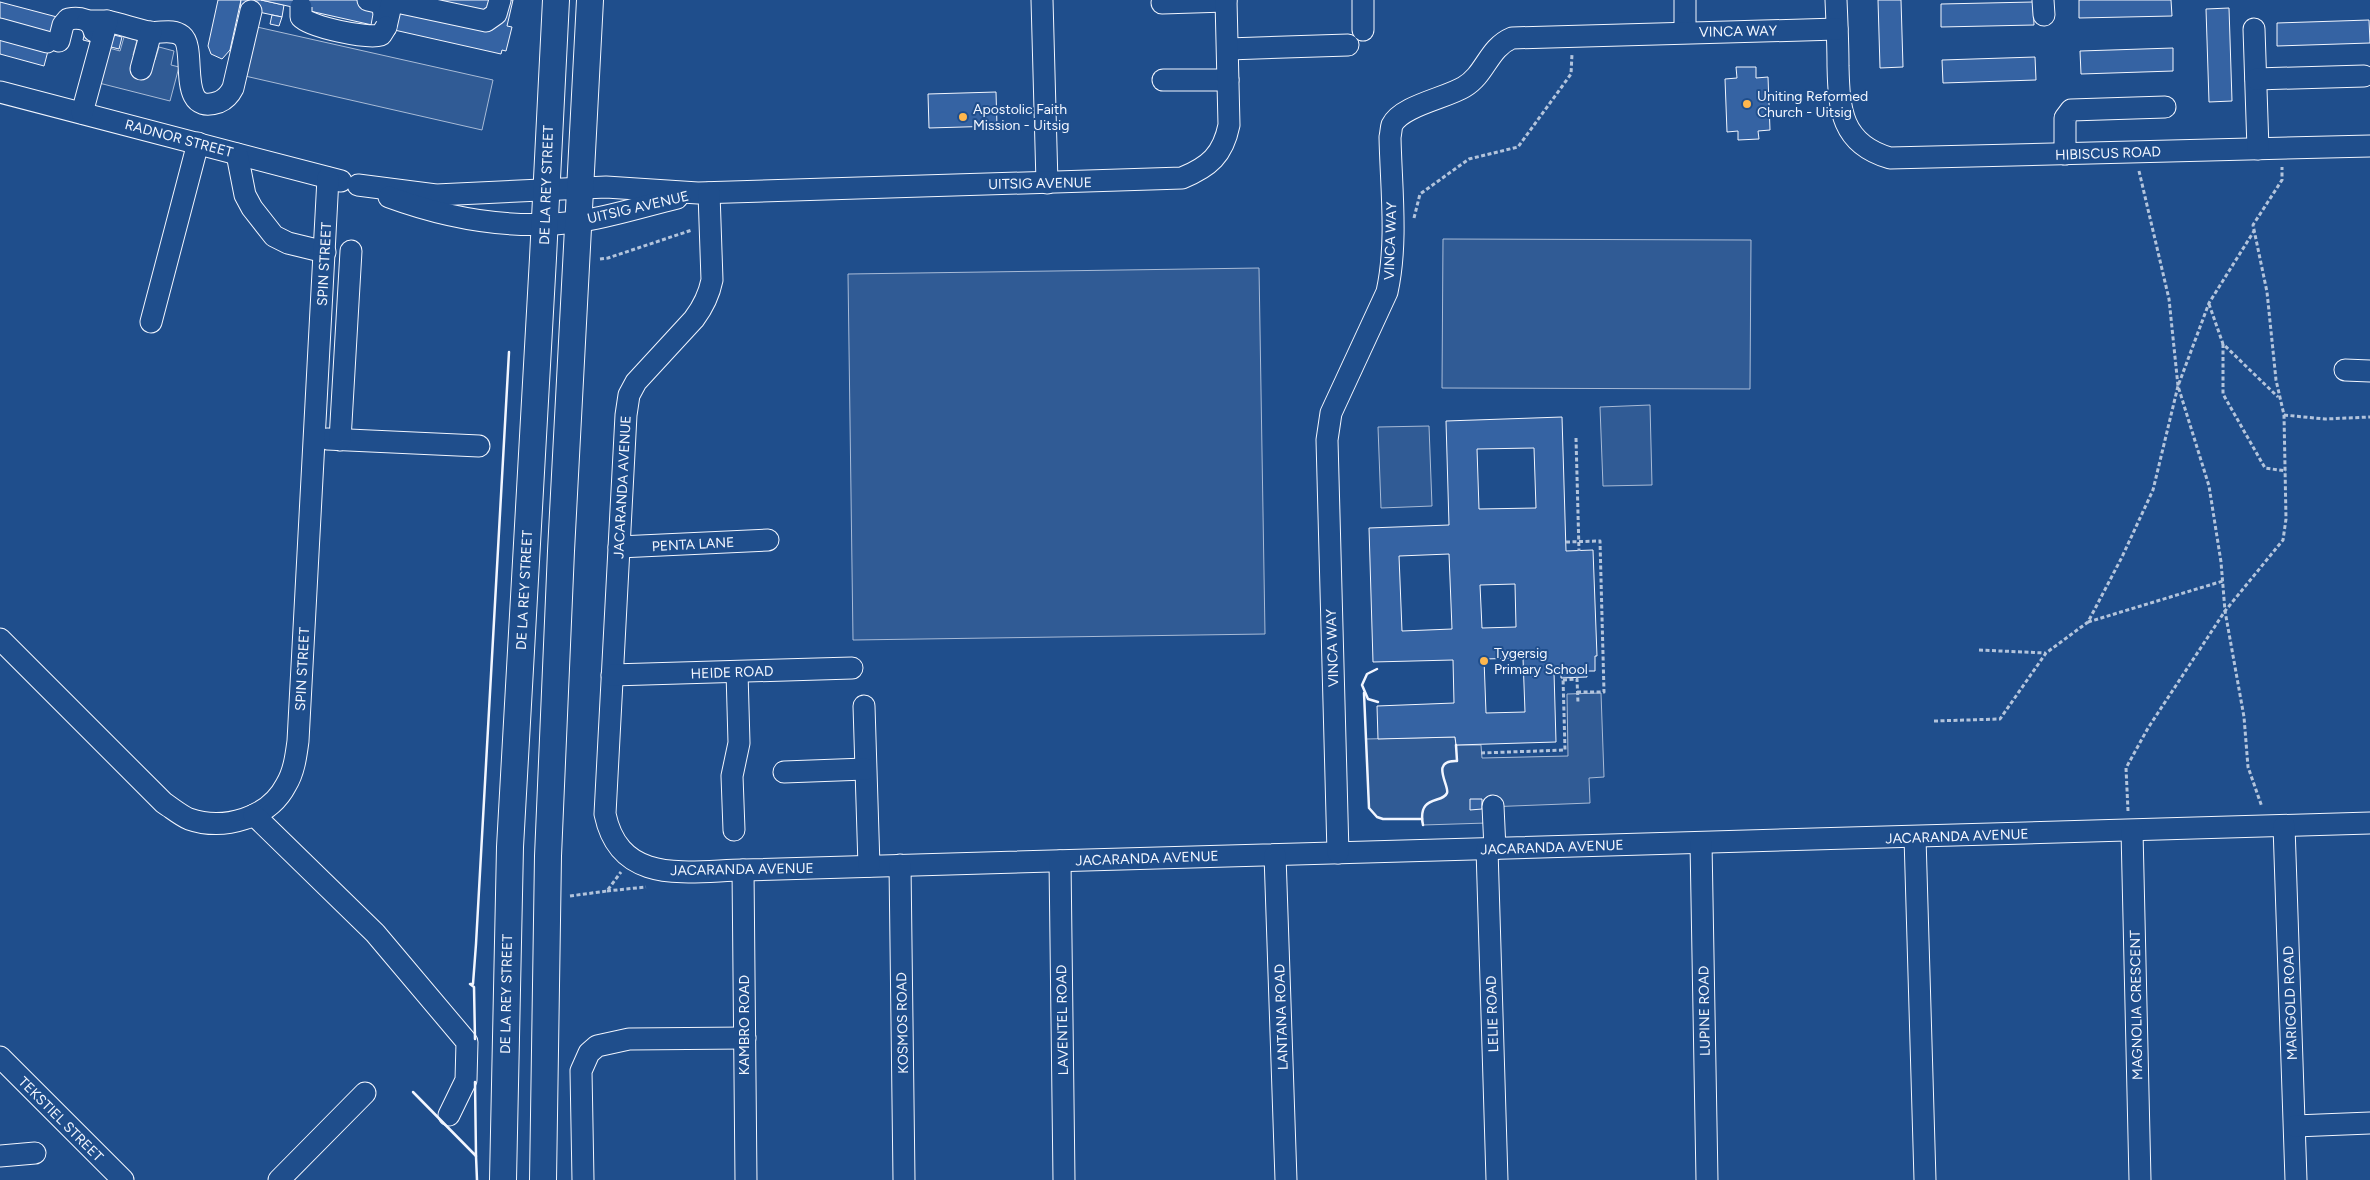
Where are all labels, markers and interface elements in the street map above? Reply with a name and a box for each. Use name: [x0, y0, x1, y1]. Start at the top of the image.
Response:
street label: VINCA WAY: [1699, 22, 1778, 41]
place label: Uniting Reformed Church - Uitsig: [1757, 88, 1868, 121]
marker: Uniting Reformed Church - Uitsig: [1741, 98, 1753, 110]
place label: Apostolic Faith Mission - Uitsig: [973, 101, 1070, 134]
marker: Apostolic Faith Mission - Uitsig: [957, 111, 969, 123]
street label: RADNOR STREET: [123, 116, 235, 161]
street label: DE LA REY STREET: [536, 125, 557, 245]
street label: HIBISCUS ROAD: [2055, 143, 2161, 164]
street label: UITSIG AVENUE: [988, 174, 1092, 193]
street label: UITSIG AVENUE: [586, 188, 691, 227]
street label: VINCA WAY: [1381, 201, 1400, 280]
street label: SPIN STREET: [314, 221, 335, 307]
street label: JACARANDA AVENUE: [610, 415, 635, 559]
street label: DE LA REY STREET: [513, 529, 536, 650]
street label: PENTA LANE: [651, 534, 735, 555]
street label: VINCA WAY: [1323, 608, 1342, 687]
street label: SPIN STREET: [292, 626, 313, 712]
place label: Tygersig Primary School: [1494, 645, 1588, 678]
marker: Tygersig Primary School: [1478, 655, 1490, 667]
street label: HEIDE ROAD: [690, 663, 774, 682]
street label: JACARANDA AVENUE: [1885, 826, 2029, 847]
street label: JACARANDA AVENUE: [1480, 837, 1624, 858]
street label: JACARANDA AVENUE: [1075, 848, 1219, 869]
street label: JACARANDA AVENUE: [670, 860, 814, 879]
street label: MAGNOLIA CRESCENT: [2127, 930, 2146, 1080]
street label: DE LA REY STREET: [497, 934, 516, 1054]
street label: MARIGOLD ROAD: [2280, 945, 2301, 1060]
street label: LANTANA ROAD: [1271, 964, 1292, 1070]
street label: LAVENTEL ROAD: [1053, 965, 1072, 1075]
street label: LUPINE ROAD: [1695, 966, 1714, 1056]
street label: KOSMOS ROAD: [893, 972, 912, 1074]
street label: KAMBRO ROAD: [736, 975, 753, 1075]
street label: LELIE ROAD: [1483, 975, 1502, 1053]
street label: TEKSTIEL STREET: [15, 1073, 107, 1166]

